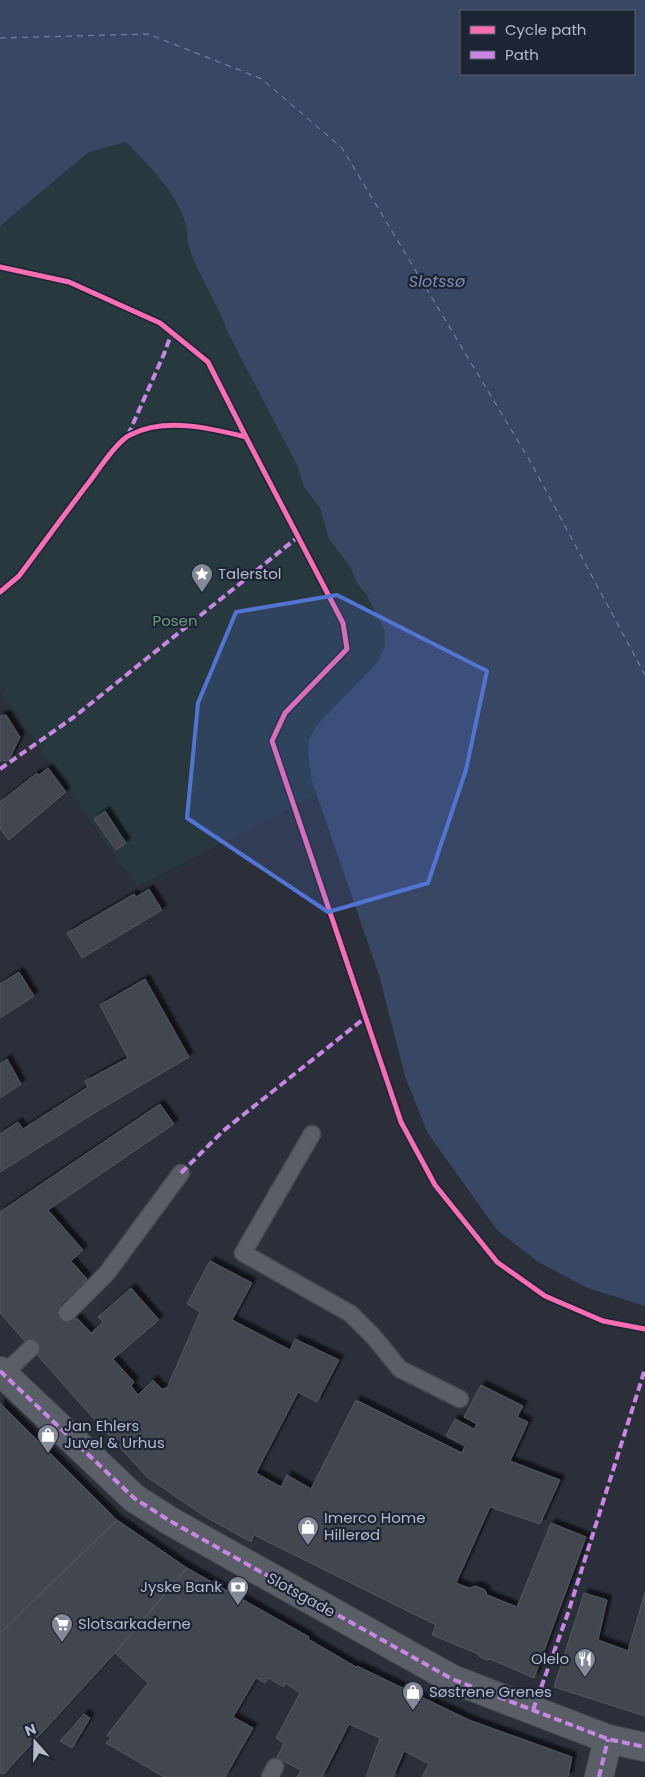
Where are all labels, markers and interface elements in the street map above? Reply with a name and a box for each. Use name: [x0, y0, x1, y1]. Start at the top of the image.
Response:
legend: [460, 10, 635, 75]
text: Cycle path: [505, 19, 586, 40]
text: Path: [505, 44, 539, 65]
water label: Slotssø: [409, 270, 466, 293]
place icon: Talerstol: [190, 562, 214, 593]
place label: Talerstol: [218, 563, 281, 584]
park label: Posen: [152, 610, 198, 631]
place label: Jan Ehlers Juvel & Urhus: [64, 1415, 165, 1453]
shop icon: Jan Ehlers Juvel & Urhus: [36, 1423, 60, 1454]
place label: Imerco Home Hillerød: [324, 1507, 425, 1545]
shop icon: Imerco Home Hillerød: [296, 1515, 320, 1546]
street label: Slotsgade: [263, 1567, 339, 1622]
bank icon: Jyske Bank: [226, 1575, 250, 1606]
place label: Jyske Bank: [140, 1576, 222, 1597]
supermarket icon: Slotsarkaderne: [50, 1612, 74, 1643]
place label: Slotsarkaderne: [78, 1613, 191, 1634]
restaurant icon: Olelo: [573, 1647, 597, 1678]
place label: Olelo: [531, 1648, 569, 1669]
shop icon: Søstrene Grenes: [401, 1680, 425, 1711]
place label: Søstrene Grenes: [429, 1681, 552, 1702]
north arrow: [10, 1717, 60, 1767]
text: N: [22, 1719, 39, 1741]

